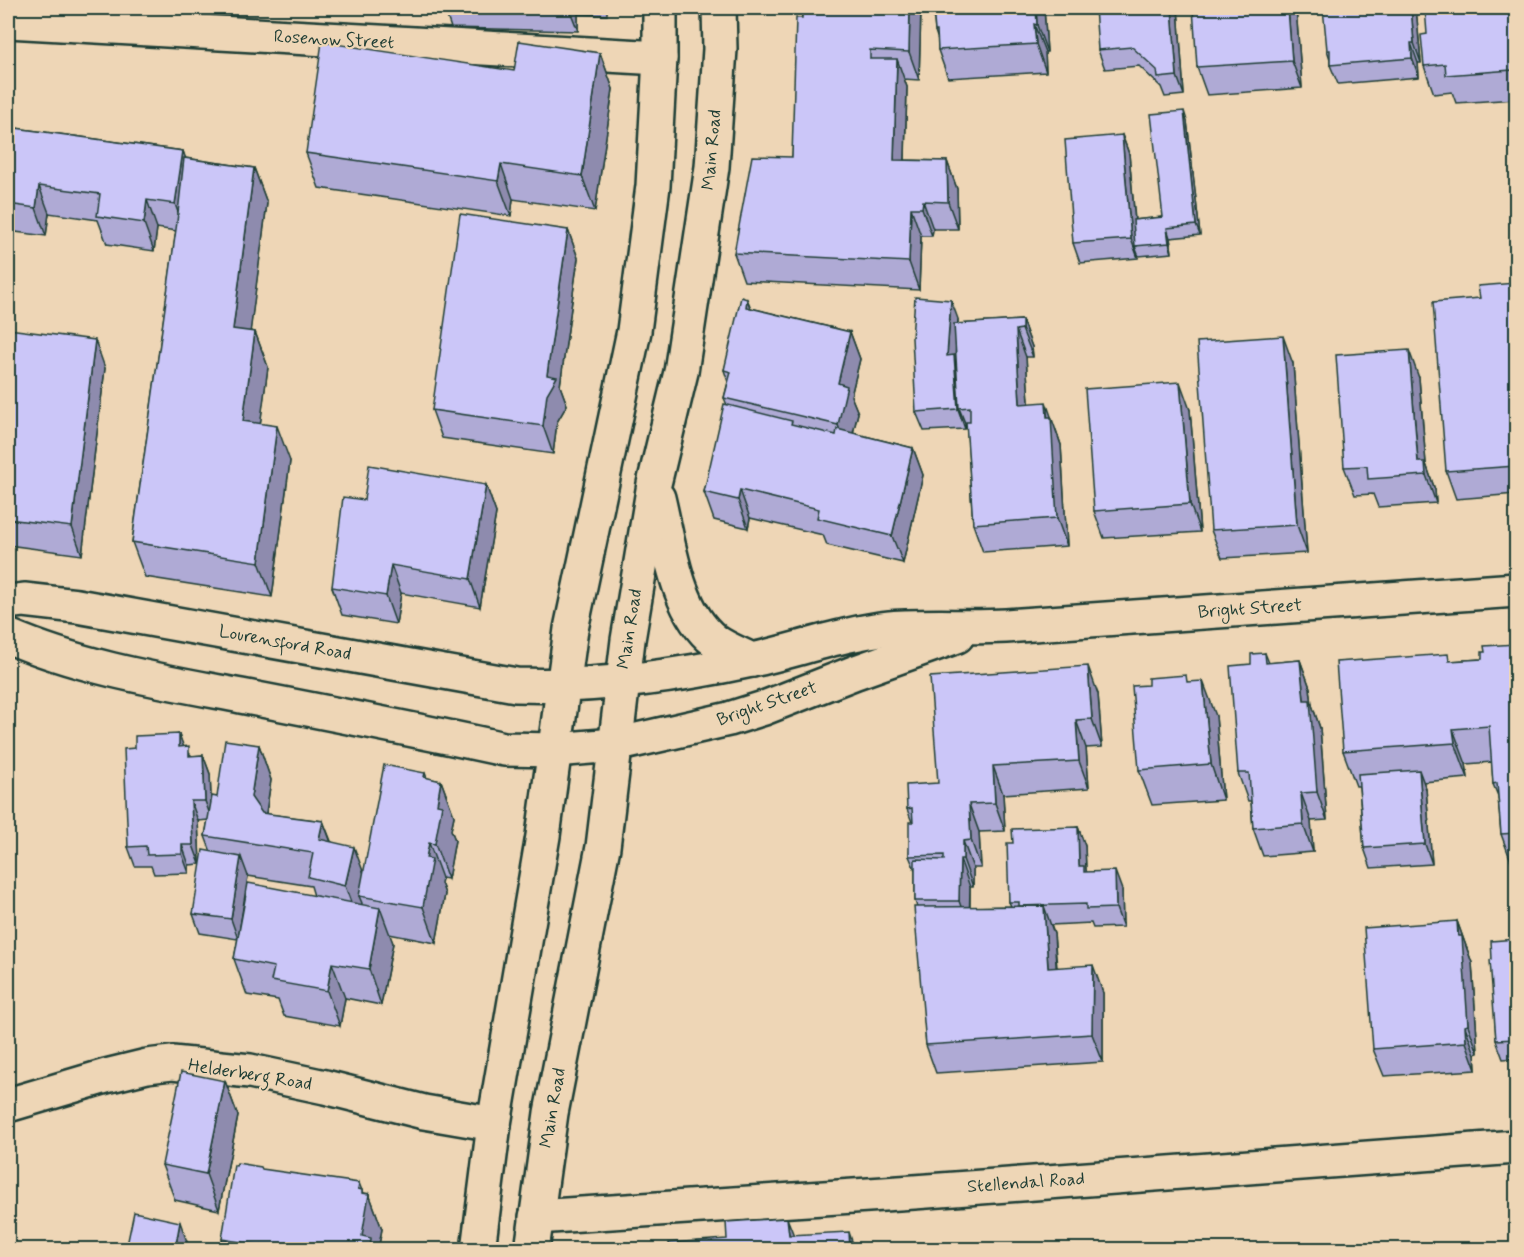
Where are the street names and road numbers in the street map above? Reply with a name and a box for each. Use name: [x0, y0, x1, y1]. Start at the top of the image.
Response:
street label: Rosenow Street: [273, 25, 395, 55]
street label: Main Road: [697, 109, 727, 191]
street label: Main Road: [612, 587, 648, 671]
street label: Bright Street: [1197, 593, 1303, 626]
street label: Lourensford Road: [217, 620, 353, 668]
street label: Bright Street: [714, 676, 821, 733]
street label: Helderberg Road: [186, 1053, 314, 1099]
street label: Main Road: [534, 1066, 572, 1150]
street label: Stellendal Road: [966, 1167, 1086, 1199]

